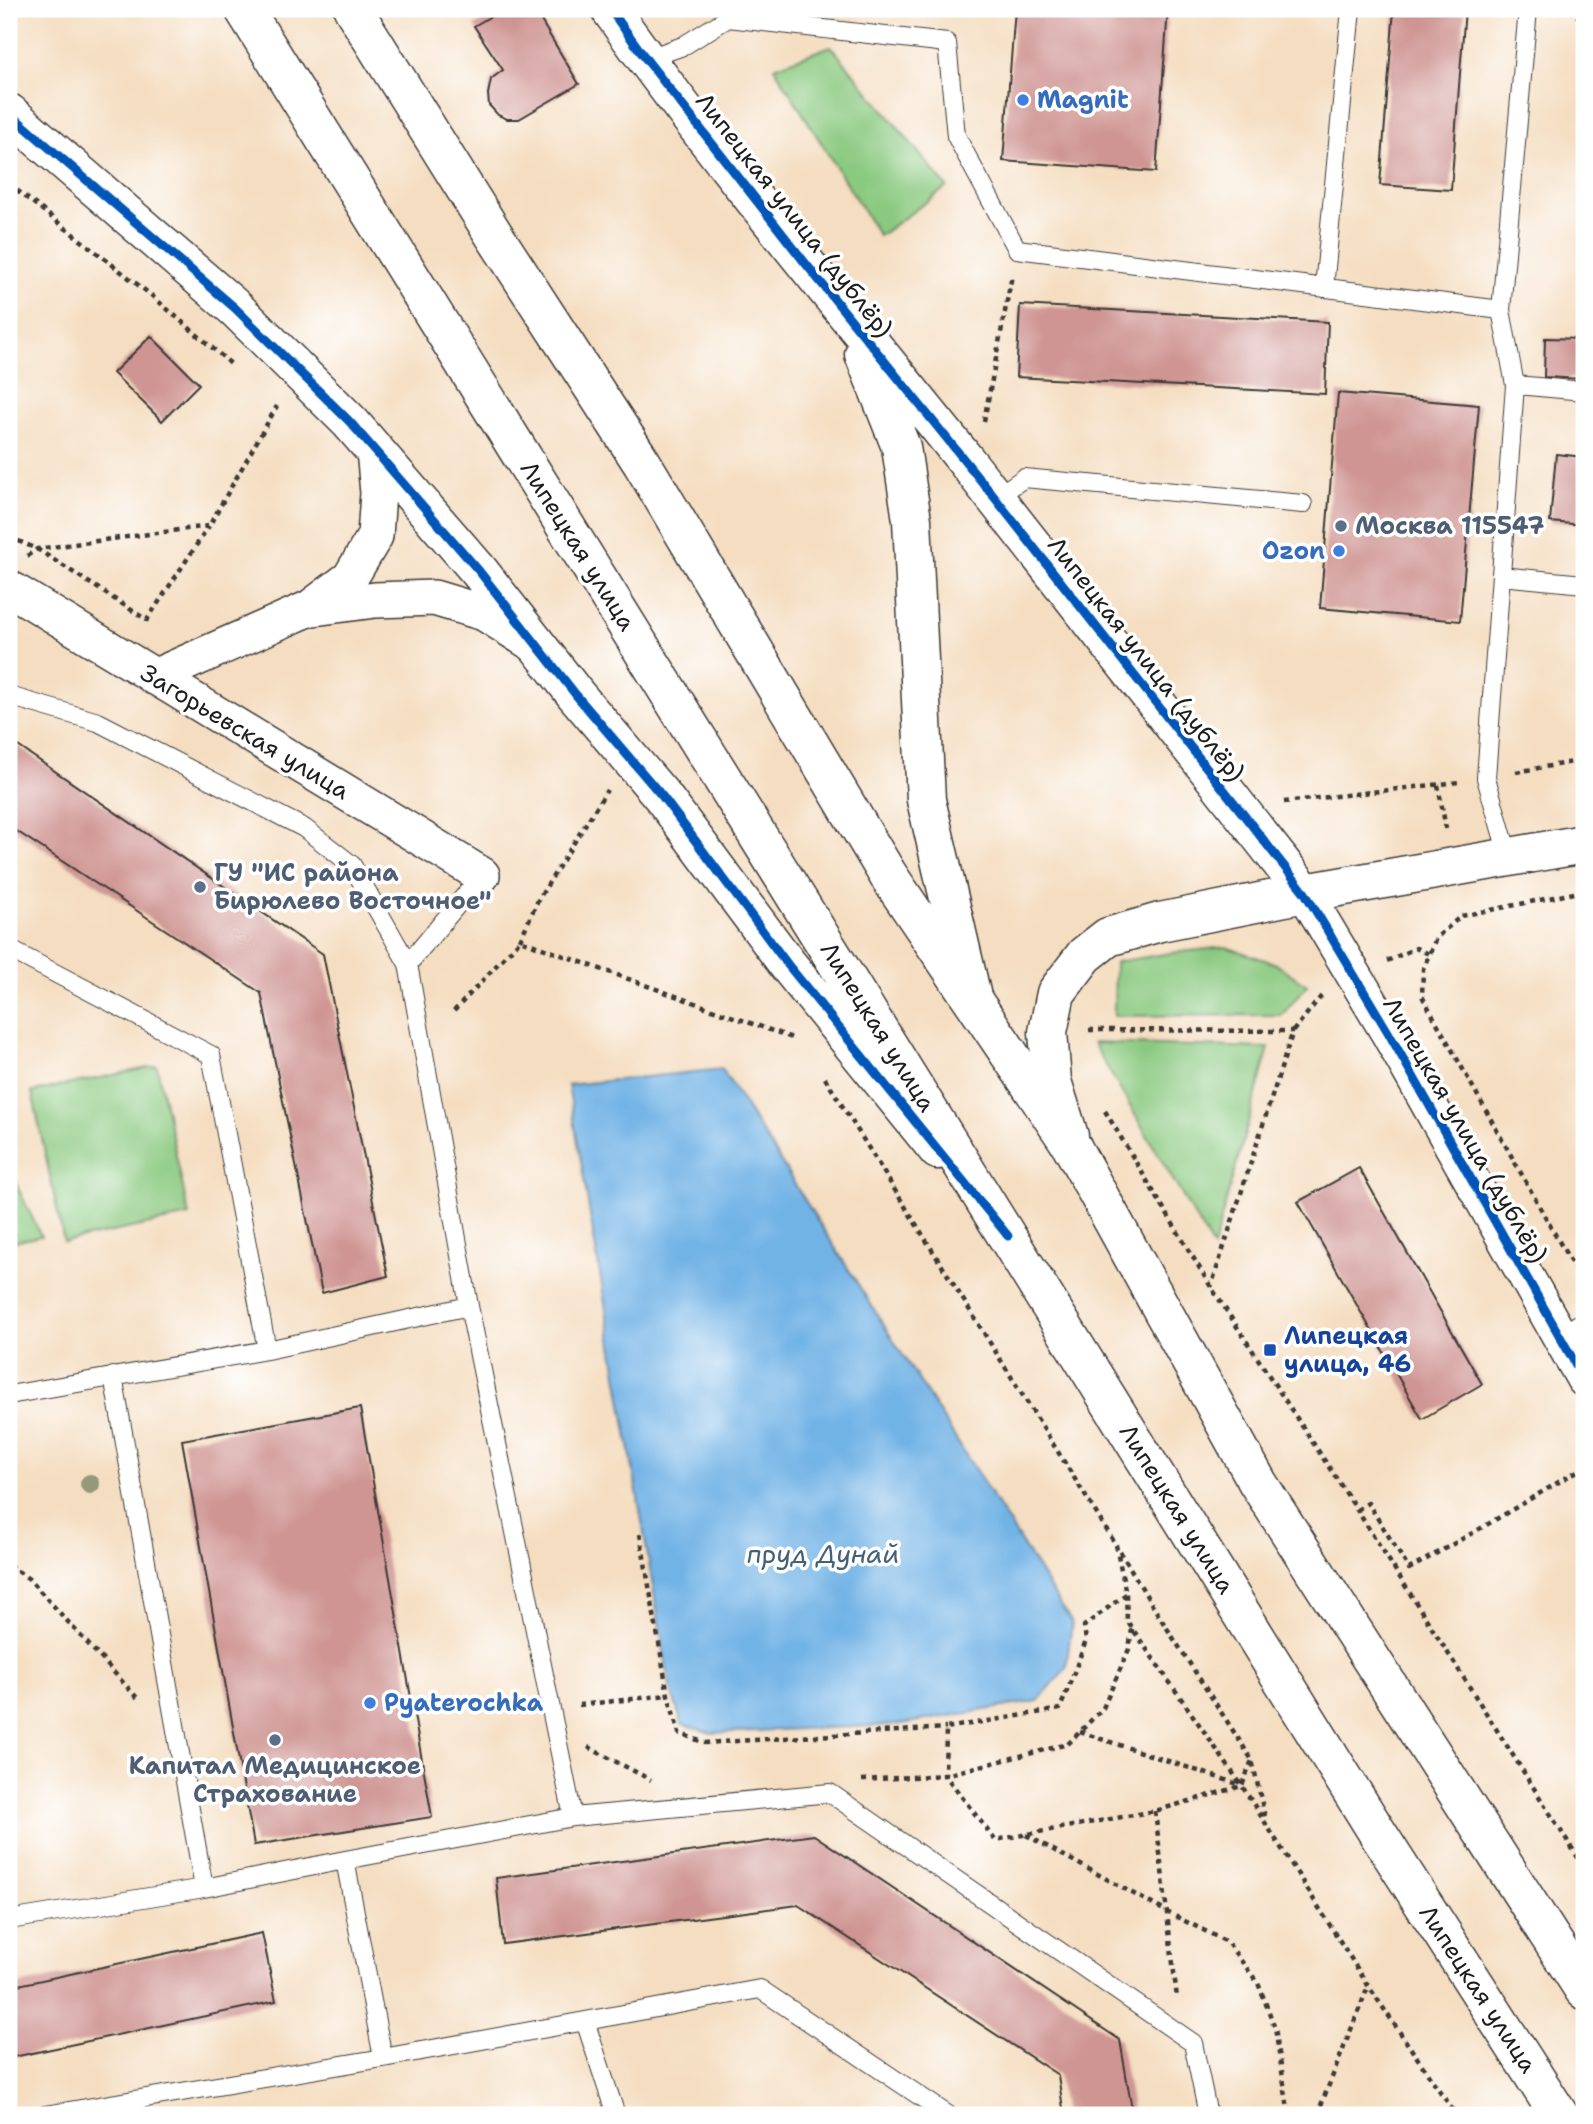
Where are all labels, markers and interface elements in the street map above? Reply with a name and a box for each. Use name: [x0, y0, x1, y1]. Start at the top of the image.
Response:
place label: Magnit: [1037, 84, 1129, 116]
street label: Липецкая улица (дублёр): [688, 86, 900, 344]
marker: Magnit: [1015, 92, 1031, 108]
street label: Липецкая улица: [513, 455, 643, 637]
place label: Москва 115547: [1355, 510, 1545, 542]
marker: Москва 115547: [1333, 518, 1349, 534]
street label: Липецкая улица (дублёр): [1040, 530, 1252, 788]
place label: Ozon: [1262, 535, 1325, 567]
marker: Ozon: [1331, 543, 1347, 559]
street label: Загорьевская улица: [135, 657, 355, 807]
place label: ГУ "ИС района Бирюлево Восточное": [214, 857, 491, 917]
marker: ГУ "ИС района Бирюлево Восточное": [192, 879, 208, 895]
street label: Липецкая улица: [813, 936, 943, 1118]
street label: Липецкая улица (дублёр): [1376, 991, 1554, 1269]
place label: Липецкая улица, 46: [1284, 1320, 1411, 1380]
marker: Липецкая улица, 46: [1262, 1342, 1278, 1358]
street label: Липецкая улица: [1112, 1418, 1242, 1600]
water label: пруд Дунай: [747, 1536, 899, 1571]
place label: Pyaterochka: [384, 1687, 544, 1719]
marker: Pyaterochka: [362, 1695, 378, 1711]
marker: Капитал Медицинское Страхование: [267, 1732, 283, 1748]
place label: Капитал Медицинское Страхование: [129, 1750, 421, 1810]
street label: Липецкая улица: [1412, 1899, 1544, 2079]

